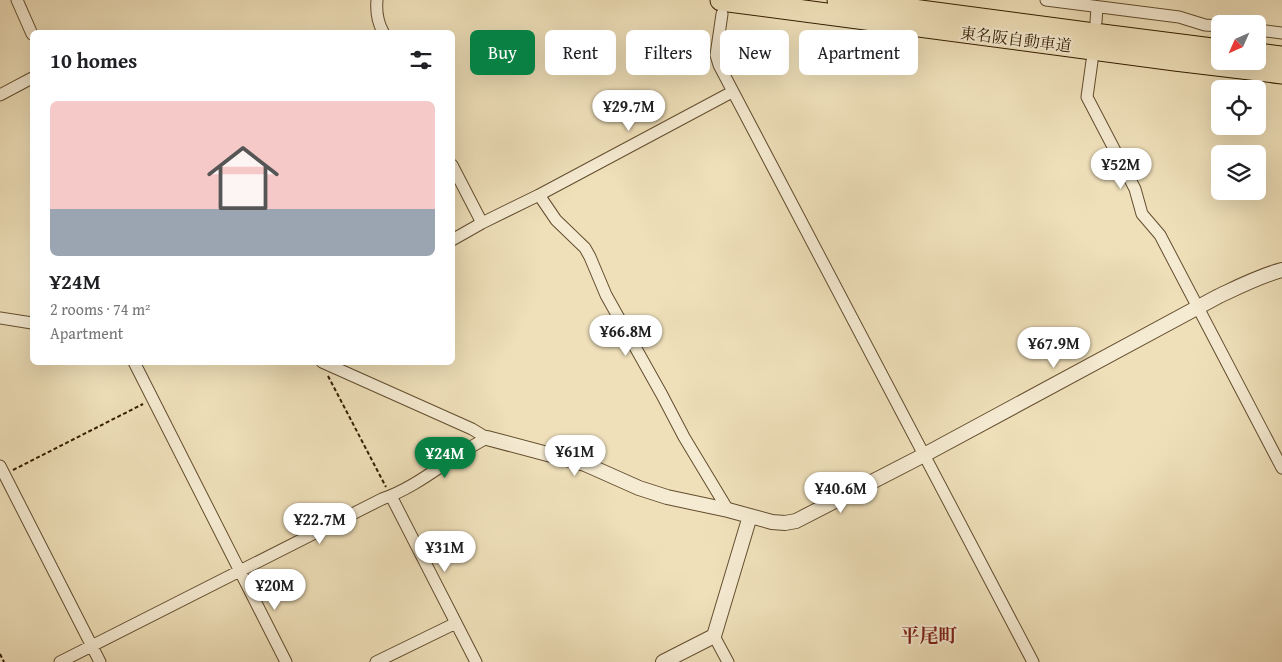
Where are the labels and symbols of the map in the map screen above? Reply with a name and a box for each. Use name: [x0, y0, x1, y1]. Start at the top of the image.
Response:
north arrow: [1211, 15, 1266, 70]
street label: 東名阪自動車道: [959, 20, 1073, 58]
pin: ¥29.7M: [588, 90, 670, 132]
pin: ¥52M: [1091, 148, 1151, 190]
pin: ¥66.8M: [585, 314, 667, 357]
pin: ¥67.9M: [1013, 326, 1095, 369]
pin: ¥61M: [545, 434, 605, 477]
pin: ¥24M: [415, 436, 475, 479]
pin: ¥40.6M: [800, 472, 882, 514]
pin: ¥22.7M: [279, 502, 361, 545]
pin: ¥31M: [415, 530, 475, 573]
pin: ¥20M: [245, 568, 305, 611]
district label: 平尾町: [900, 621, 958, 649]

